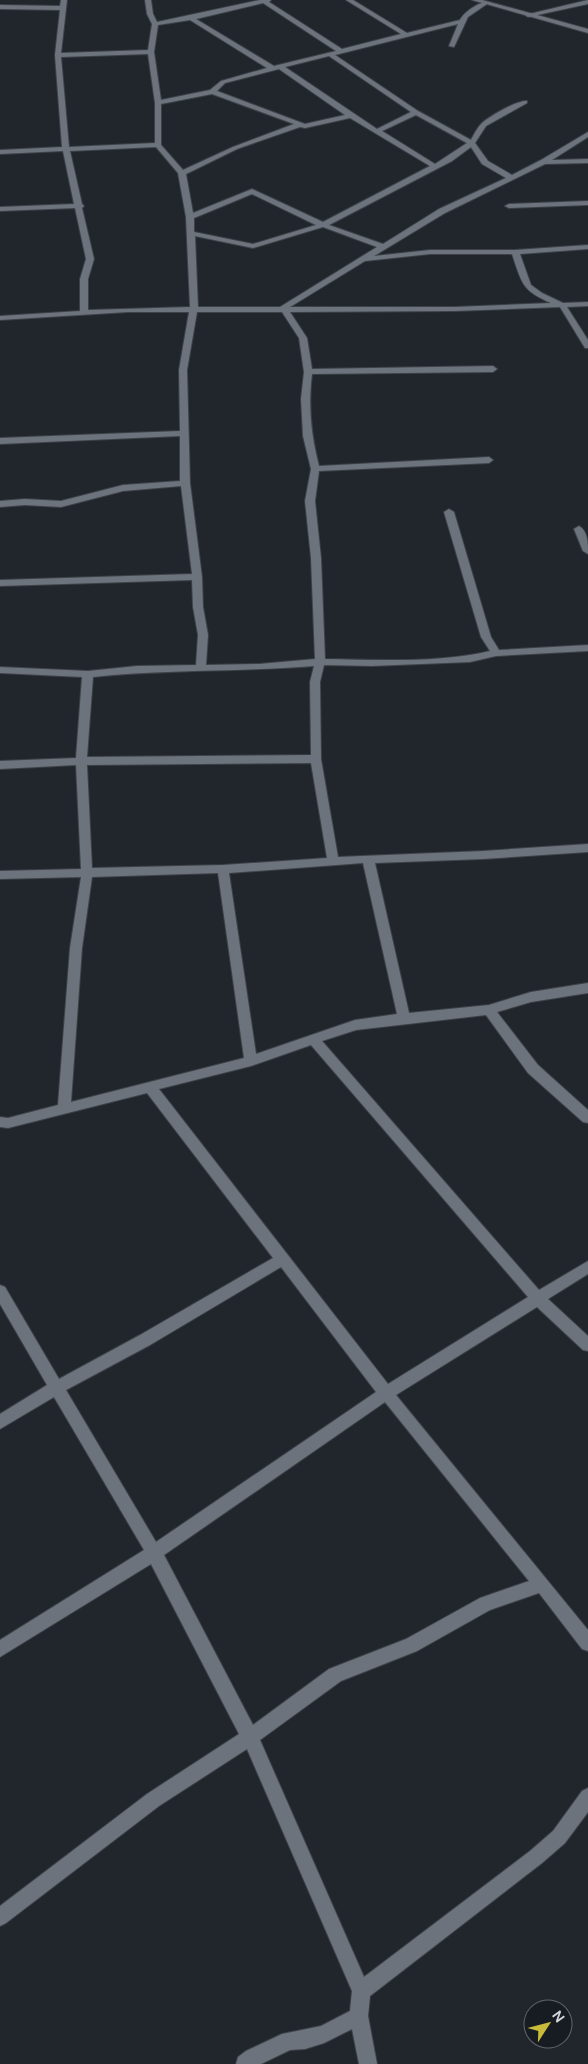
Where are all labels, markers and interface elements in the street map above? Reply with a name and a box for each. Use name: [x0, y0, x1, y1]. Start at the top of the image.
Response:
north arrow: [523, 1999, 573, 2049]
text: N: [548, 2007, 569, 2026]

